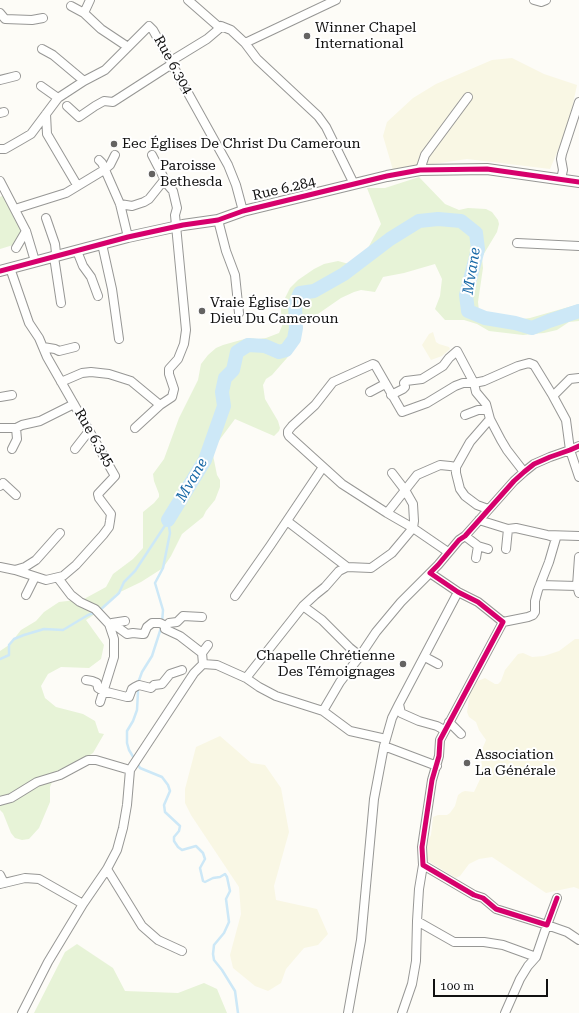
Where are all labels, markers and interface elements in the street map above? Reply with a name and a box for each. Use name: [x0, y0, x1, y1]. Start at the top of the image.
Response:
place label: Winner Chapel International: [315, 20, 416, 52]
marker: Winner Chapel International: [302, 31, 312, 41]
street label: Rue 6.304: [150, 33, 196, 97]
place label: Eec Églises De Christ Du Cameroun: [122, 136, 360, 152]
marker: Eec Églises De Christ Du Cameroun: [109, 139, 119, 149]
place label: Paroisse Bethesda: [160, 158, 222, 190]
marker: Paroisse Bethesda: [147, 169, 157, 179]
street label: Rue 6.284: [251, 174, 317, 204]
water label: Mvane: [459, 246, 485, 296]
place label: Vraie Église De Dieu Du Cameroun: [210, 295, 338, 328]
marker: Vraie Église De Dieu Du Cameroun: [197, 306, 207, 316]
street label: Rue 6.345: [71, 406, 117, 470]
water label: Mvane: [172, 455, 212, 505]
place label: Chapelle Chrétienne Des Témoignages: [256, 648, 395, 680]
marker: Chapelle Chrétienne Des Témoignages: [398, 659, 408, 669]
place label: Association La Générale: [475, 747, 556, 780]
marker: Association La Générale: [462, 758, 472, 768]
scale bar: [435, 971, 550, 997]
text: 100 m: [440, 979, 474, 993]

